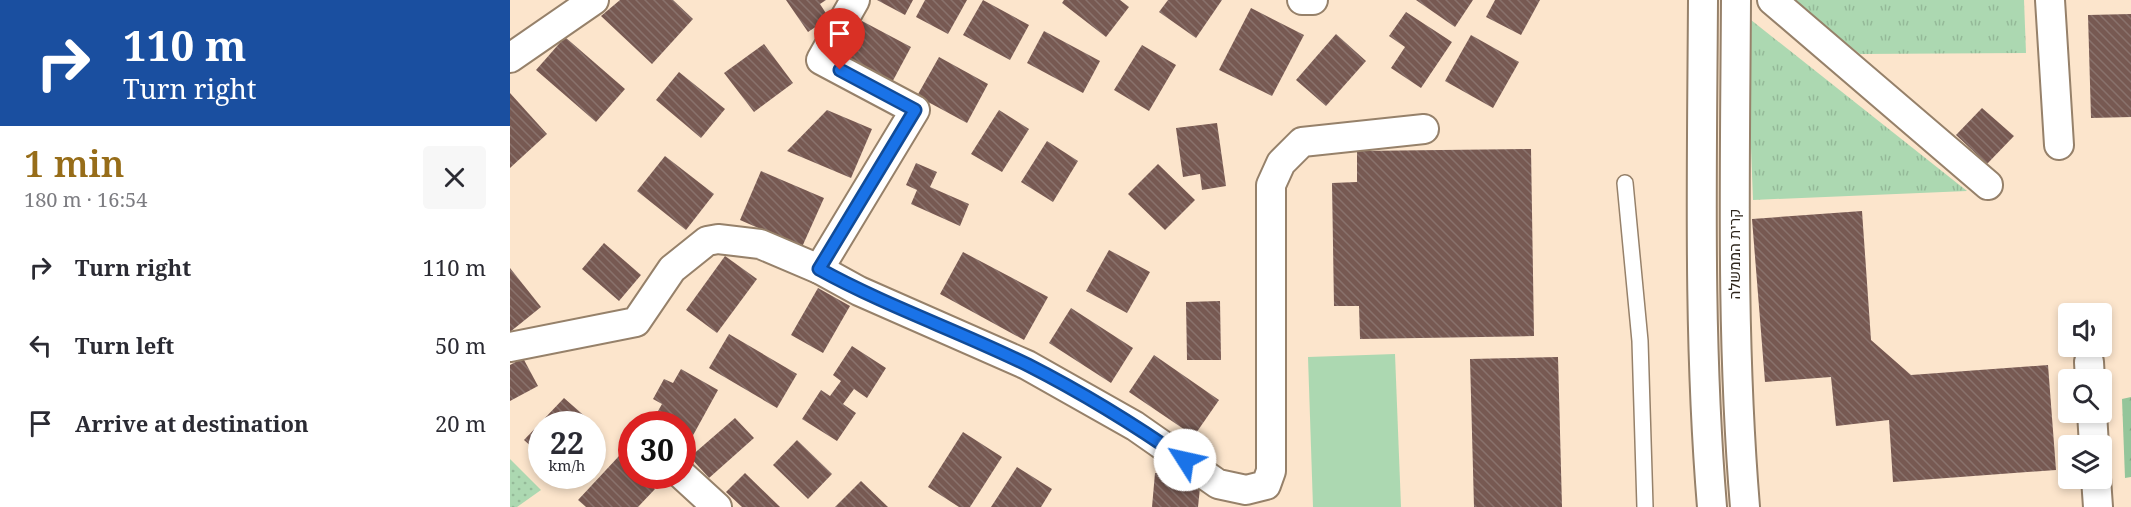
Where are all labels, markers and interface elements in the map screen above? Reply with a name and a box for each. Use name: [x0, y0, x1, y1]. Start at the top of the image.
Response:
pin: [814, 8, 865, 70]
text: 110 m: [123, 16, 247, 73]
icon: arrive: [823, 17, 856, 50]
icon: right: [24, 24, 102, 102]
text: Turn right: [123, 70, 256, 107]
text: 1 min: [24, 139, 125, 188]
button: close: [423, 146, 486, 209]
text: 180 m · 16:54: [24, 186, 147, 213]
street label: קרית הממשלה: [1724, 209, 1744, 299]
icon: right: [24, 251, 57, 284]
text: Turn right: [75, 252, 191, 282]
text: 110 m: [423, 252, 486, 282]
map controls: [2058, 303, 2112, 489]
button: sound: [2058, 303, 2112, 357]
icon: left: [24, 329, 57, 362]
text: Turn left: [75, 330, 174, 360]
text: 50 m: [435, 330, 486, 360]
button: search: [2058, 369, 2112, 423]
icon: arrive: [24, 407, 57, 440]
text: Arrive at destination: [75, 408, 309, 438]
text: 20 m: [435, 408, 486, 438]
speed limit sign: 30: [618, 411, 696, 489]
text: 22: [550, 422, 584, 463]
position arrow: [1153, 428, 1217, 492]
button: layers: [2058, 435, 2112, 489]
text: km/h: [549, 455, 585, 475]

